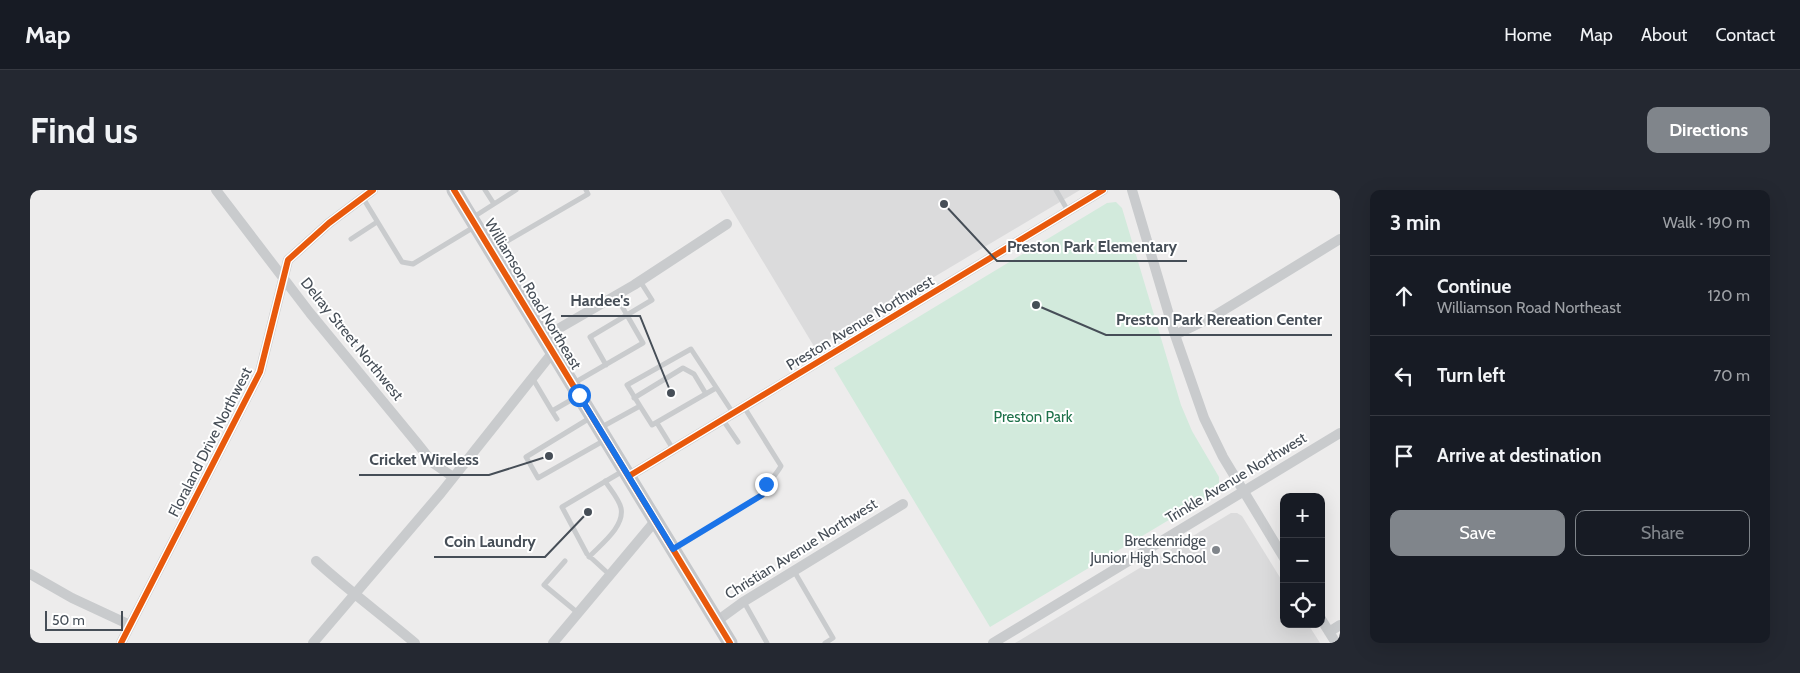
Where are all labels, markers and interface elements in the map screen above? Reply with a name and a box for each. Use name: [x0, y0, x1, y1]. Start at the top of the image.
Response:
text: Map: [25, 20, 71, 49]
text: Home: [1504, 24, 1552, 46]
text: Map: [1580, 24, 1613, 46]
text: About: [1641, 24, 1687, 46]
text: Contact: [1715, 24, 1775, 46]
button: Directions: [1647, 107, 1770, 153]
text: Find us: [30, 109, 138, 152]
text: 3 min: [1390, 210, 1441, 235]
text: Walk · 190 m: [1663, 213, 1750, 232]
street label: Williamson Road Northeast: [481, 215, 585, 373]
callout: Preston Park Elementary: [997, 230, 1187, 261]
text: Preston Park Elementary: [1007, 237, 1178, 256]
street label: Preston Avenue Northwest: [783, 272, 937, 374]
street label: Delray Street Northwest: [297, 274, 407, 404]
text: Continue: [1437, 275, 1511, 298]
icon: ahead: [1390, 282, 1418, 310]
callout: Hardee's: [561, 285, 640, 316]
text: 120 m: [1708, 286, 1750, 305]
text: Hardee's: [570, 291, 630, 310]
text: Williamson Road Northeast: [1437, 298, 1621, 317]
callout: Preston Park Rereation Center: [1106, 304, 1332, 335]
text: Preston Park Rereation Center: [1116, 310, 1323, 329]
icon: left: [1390, 362, 1418, 390]
street label: Floraland Drive Northwest: [164, 364, 256, 520]
text: Turn left: [1437, 364, 1505, 387]
text: 70 m: [1713, 366, 1750, 385]
route start: [568, 384, 591, 407]
park label: Preston Park: [994, 408, 1073, 426]
street label: Trinkle Avenue Northwest: [1162, 429, 1310, 527]
icon: arrive: [1390, 442, 1418, 470]
callout: Cricket Wireless: [359, 444, 489, 475]
text: Arrive at destination: [1437, 444, 1601, 467]
text: Cricket Wireless: [369, 450, 479, 469]
route end: [755, 473, 778, 496]
map controls: [1280, 493, 1325, 628]
button: +: [1280, 493, 1325, 538]
street label: Christian Avenue Northwest: [722, 495, 880, 603]
button: Save: [1390, 510, 1565, 556]
button: Share: [1575, 510, 1750, 556]
callout: Coin Laundry: [434, 526, 545, 557]
text: Coin Laundry: [444, 532, 536, 551]
place label: Breckenridge Junior High School: [1089, 532, 1206, 567]
button: −: [1280, 538, 1325, 583]
marker: Breckenridge Junior High School: [1210, 544, 1222, 556]
button: locate: [1280, 583, 1325, 628]
scale bar: [45, 608, 122, 631]
text: 50 m: [52, 611, 85, 629]

